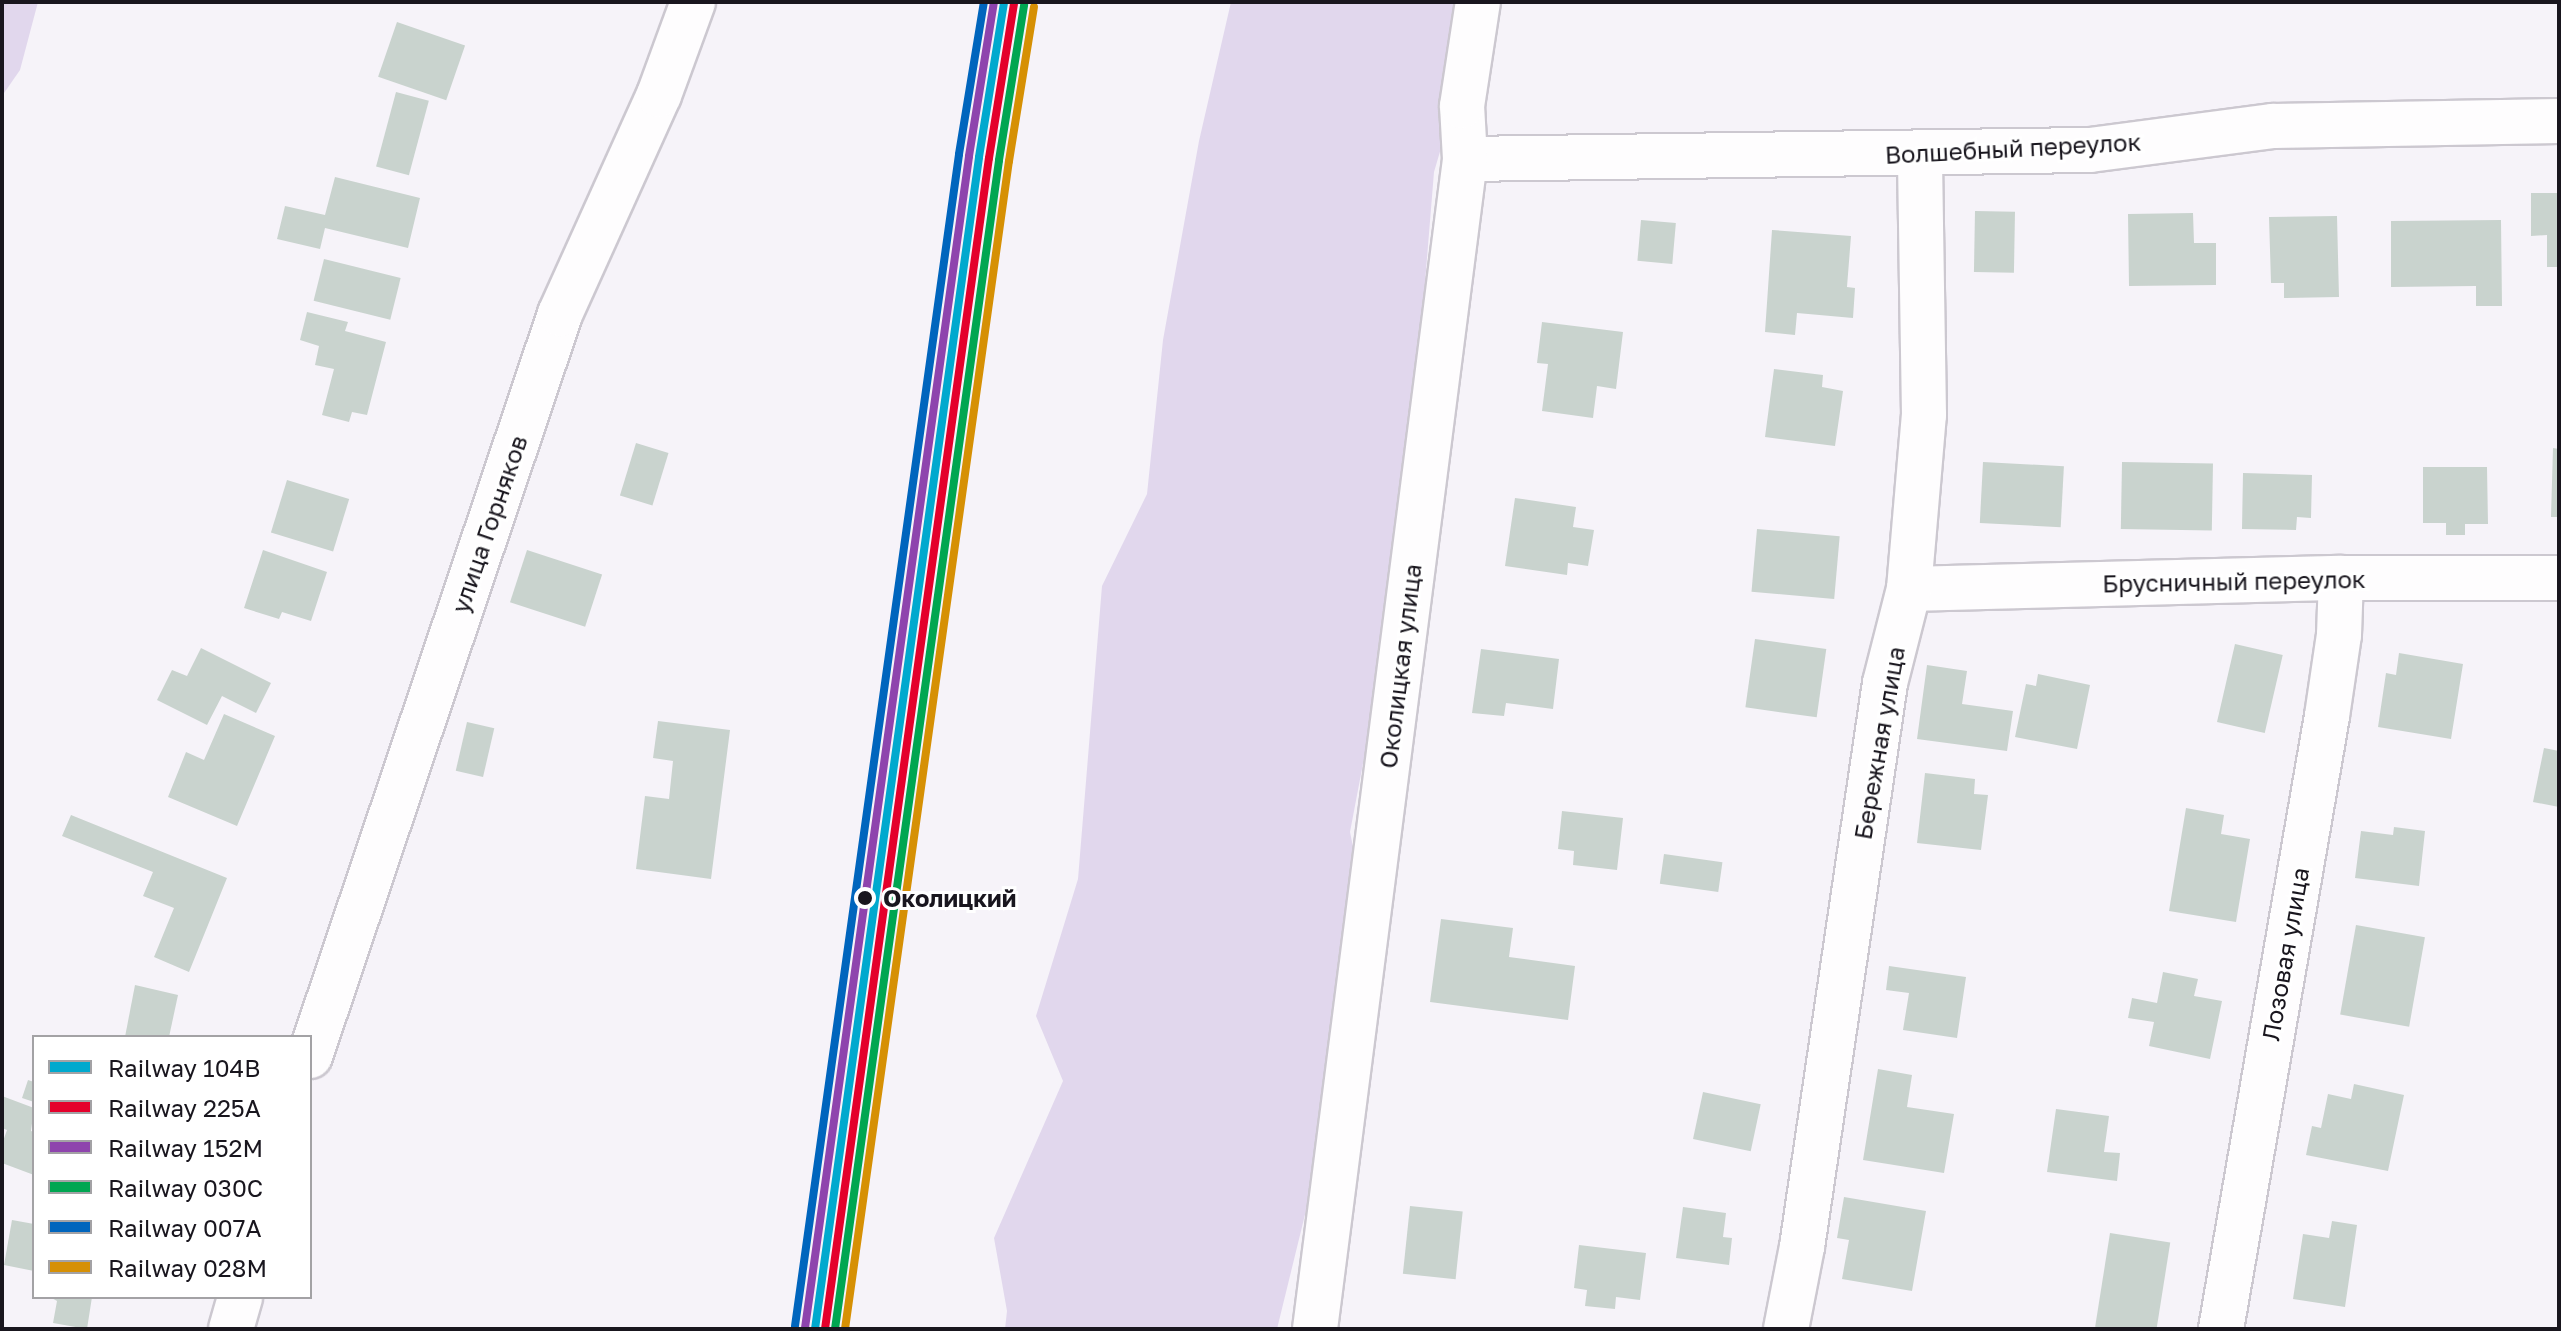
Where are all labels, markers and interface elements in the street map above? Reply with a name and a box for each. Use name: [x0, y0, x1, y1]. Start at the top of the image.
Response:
street label: Волшебный переулок: [1884, 127, 2142, 169]
street label: улица Горняков: [445, 431, 533, 617]
street label: Околицкая улица: [1373, 562, 1427, 770]
street label: Брусничный переулок: [2102, 564, 2366, 598]
street label: Бережная улица: [1848, 644, 1910, 842]
street label: Лозовая улица: [2256, 865, 2314, 1043]
place label: Околицкий: [883, 884, 1016, 912]
marker: Околицкий: [854, 887, 876, 909]
legend: [32, 1035, 312, 1299]
text: Railway 104В: [108, 1053, 260, 1082]
text: Railway 225А: [108, 1093, 261, 1122]
text: Railway 152М: [108, 1133, 263, 1162]
text: Railway 030C: [108, 1173, 263, 1202]
text: Railway 007А: [108, 1213, 262, 1242]
text: Railway 028М: [108, 1253, 267, 1282]

